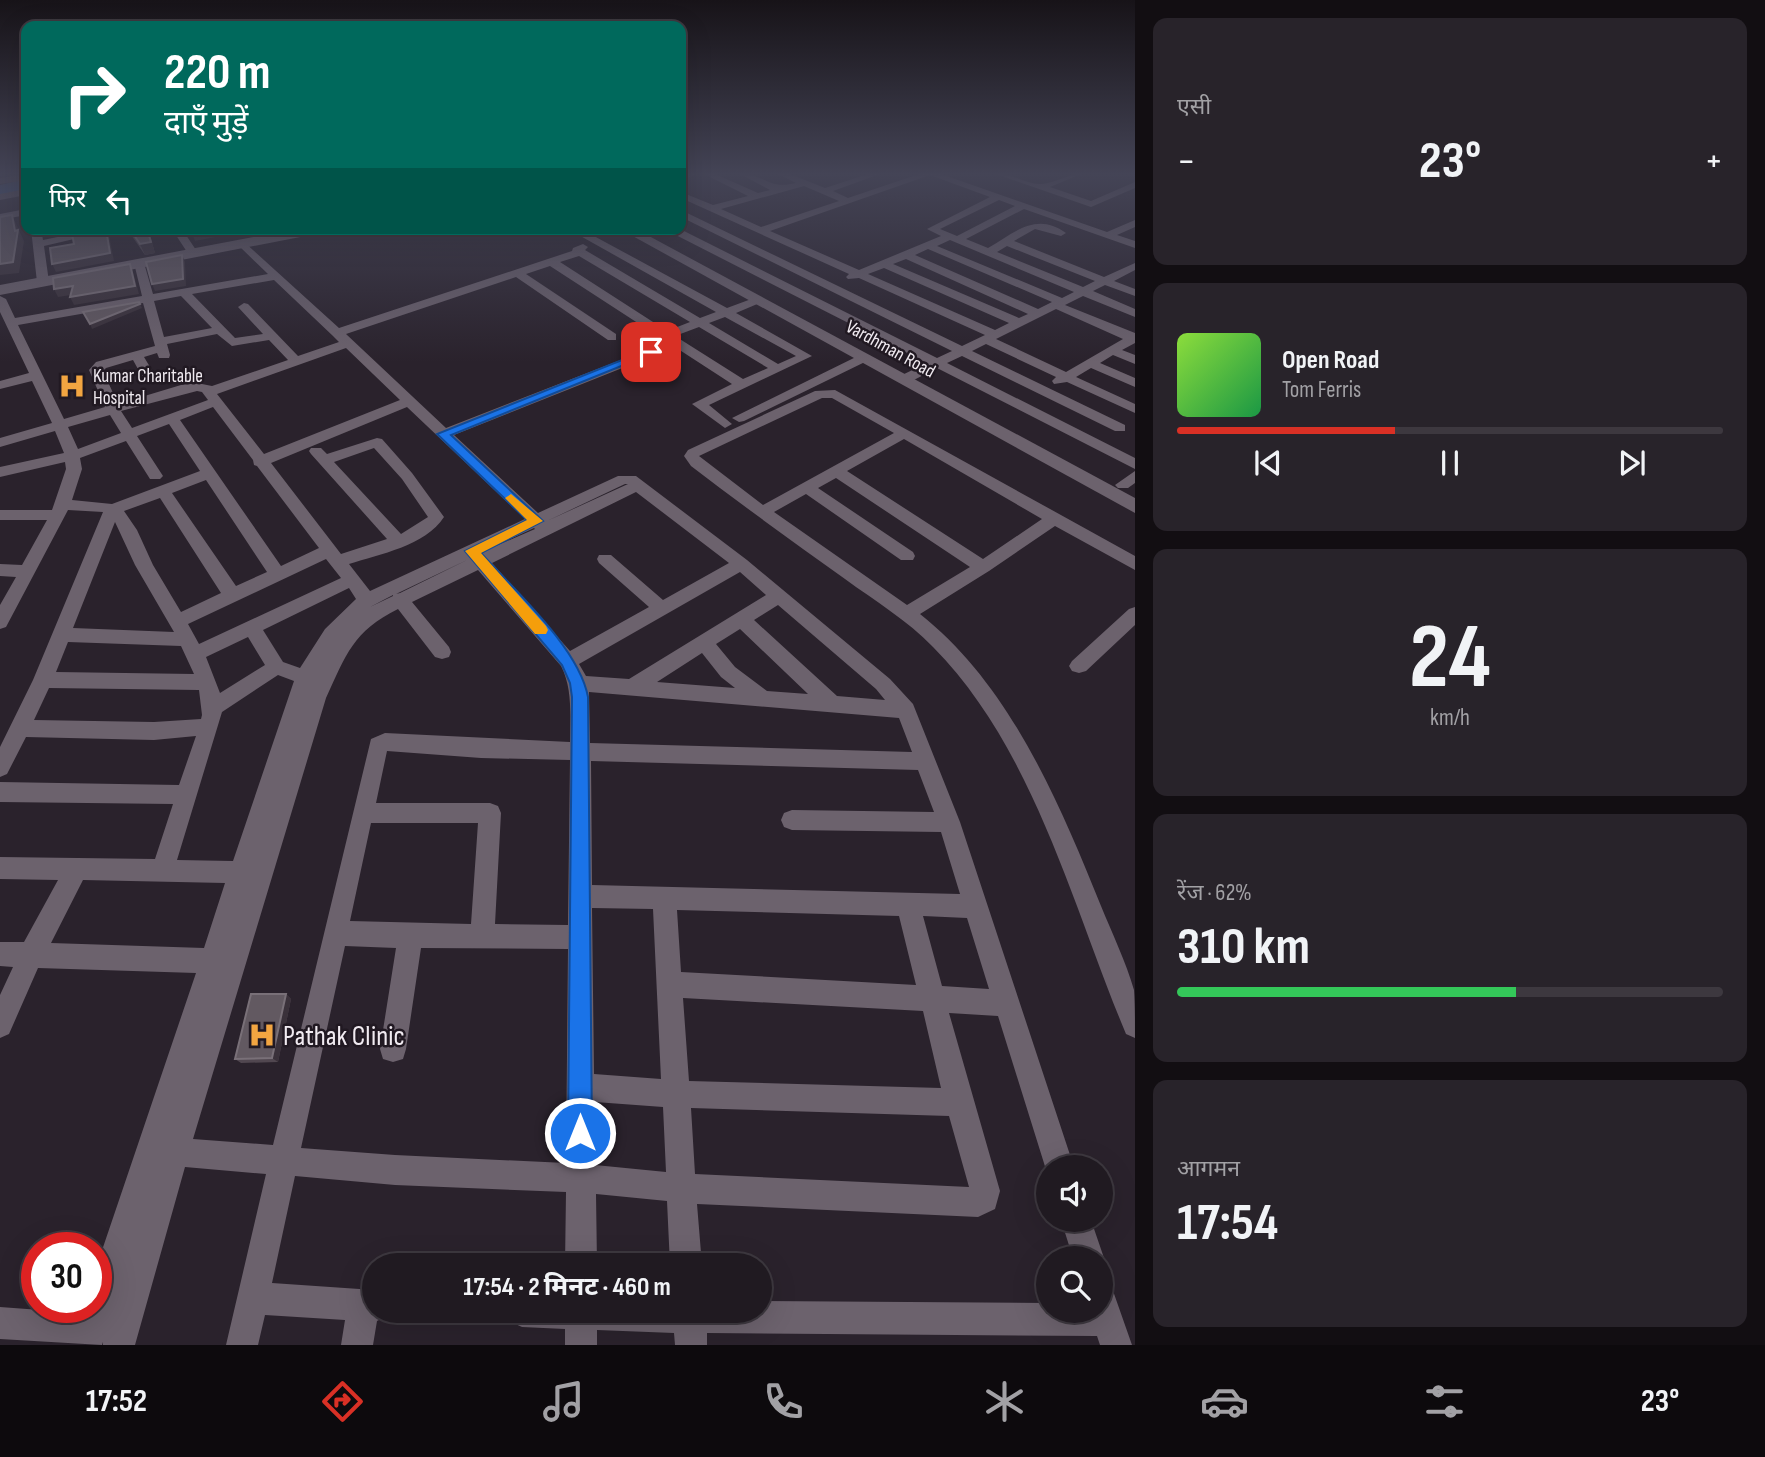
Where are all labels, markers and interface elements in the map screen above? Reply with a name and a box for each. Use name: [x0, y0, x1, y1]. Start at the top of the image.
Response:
text: 220 m: [164, 44, 270, 103]
icon: right: [49, 49, 140, 140]
text: एसी: [1177, 93, 1211, 121]
text: दाएँ मुड़ें: [164, 104, 248, 143]
text: 23°: [1419, 130, 1481, 193]
text: −: [1177, 139, 1196, 184]
text: +: [1704, 139, 1723, 184]
icon: left: [100, 182, 138, 220]
text: फिर: [49, 184, 86, 215]
street label: Vardhman Road: [841, 315, 939, 383]
pin: [621, 322, 681, 382]
icon: arrive: [632, 333, 670, 371]
text: Open Road: [1282, 345, 1379, 376]
place label: Kumar Charitable Hospital: [93, 365, 203, 410]
hospital icon: Kumar Charitable Hospital: [57, 371, 87, 401]
text: Tom Ferris: [1282, 376, 1361, 404]
icon: previous: [1249, 444, 1287, 482]
icon: pause: [1431, 444, 1469, 482]
icon: next: [1613, 444, 1651, 482]
text: 24: [1409, 604, 1491, 713]
text: km/h: [1430, 704, 1470, 732]
text: रेंज · 62%: [1177, 879, 1252, 907]
text: 310 km: [1177, 916, 1310, 979]
hospital icon: Pathak Clinic: [247, 1020, 277, 1050]
place label: Pathak Clinic: [283, 1020, 405, 1053]
position arrow: [543, 1096, 617, 1170]
map controls: [1036, 1155, 1113, 1323]
button: sound: [1036, 1155, 1113, 1232]
text: आगमन: [1177, 1155, 1240, 1183]
text: 17:54: [1177, 1192, 1278, 1255]
speed limit sign: 30: [21, 1232, 112, 1323]
button: search: [1036, 1246, 1113, 1323]
text: 17:54 · 2 मिनट · 460 m: [463, 1272, 671, 1303]
icon: directions: [318, 1377, 367, 1426]
icon: music: [539, 1377, 588, 1426]
icon: phone: [759, 1377, 808, 1426]
icon: climate: [980, 1377, 1029, 1426]
icon: car: [1200, 1377, 1249, 1426]
icon: filters: [1420, 1377, 1469, 1426]
text: 17:52: [86, 1382, 147, 1421]
text: 23°: [1641, 1382, 1679, 1421]

